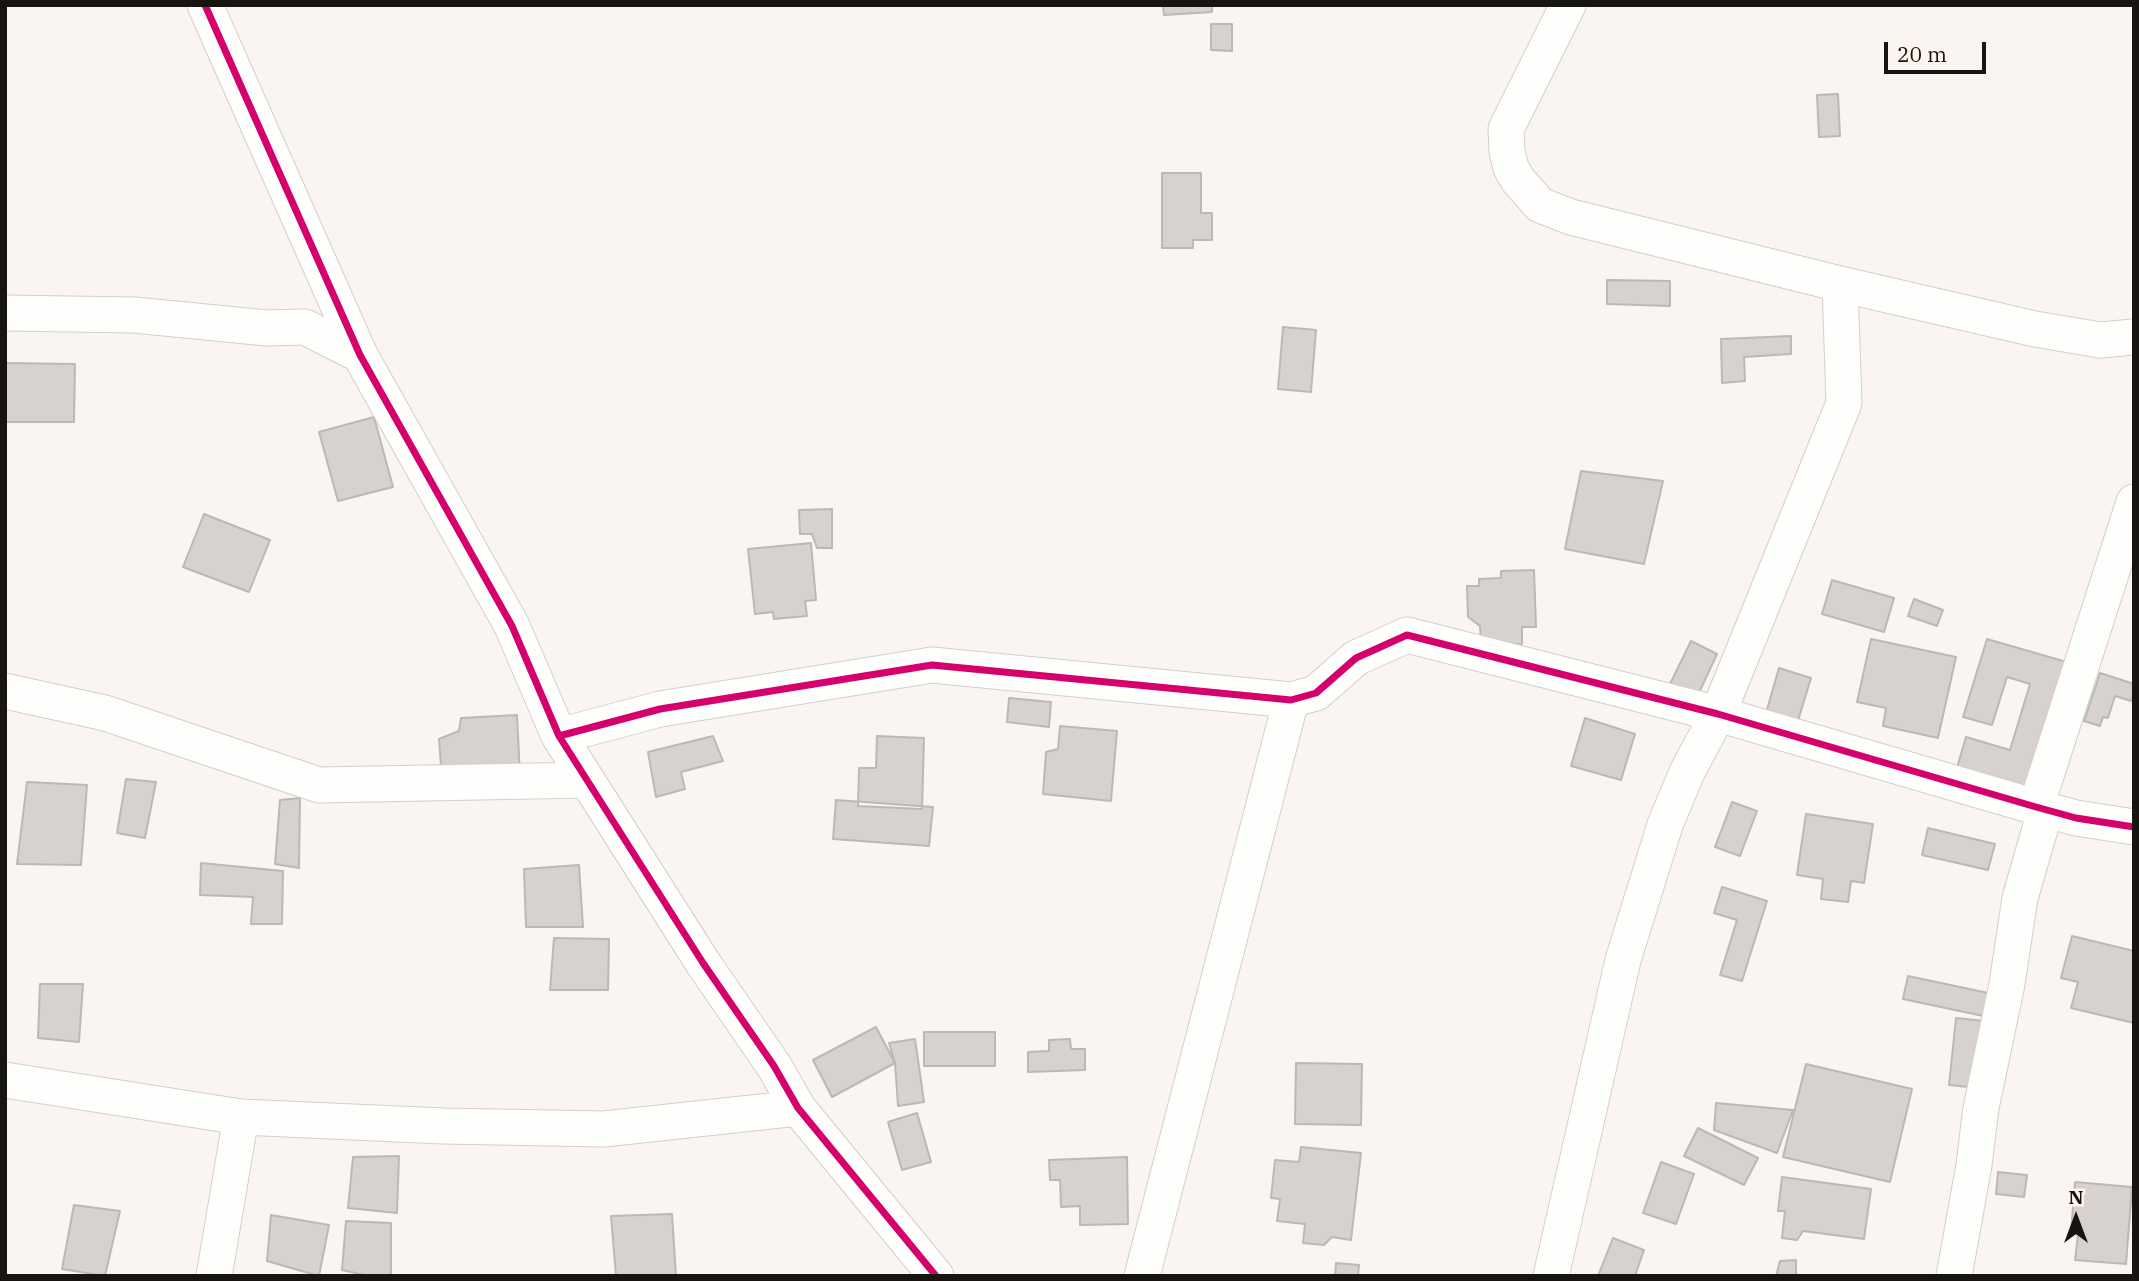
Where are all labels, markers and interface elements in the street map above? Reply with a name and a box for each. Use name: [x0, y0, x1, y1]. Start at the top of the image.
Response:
scale bar: [1887, 28, 1988, 72]
text: 20 m: [1897, 40, 1947, 68]
north arrow: [2041, 1183, 2111, 1253]
text: N: [2068, 1185, 2084, 1209]

